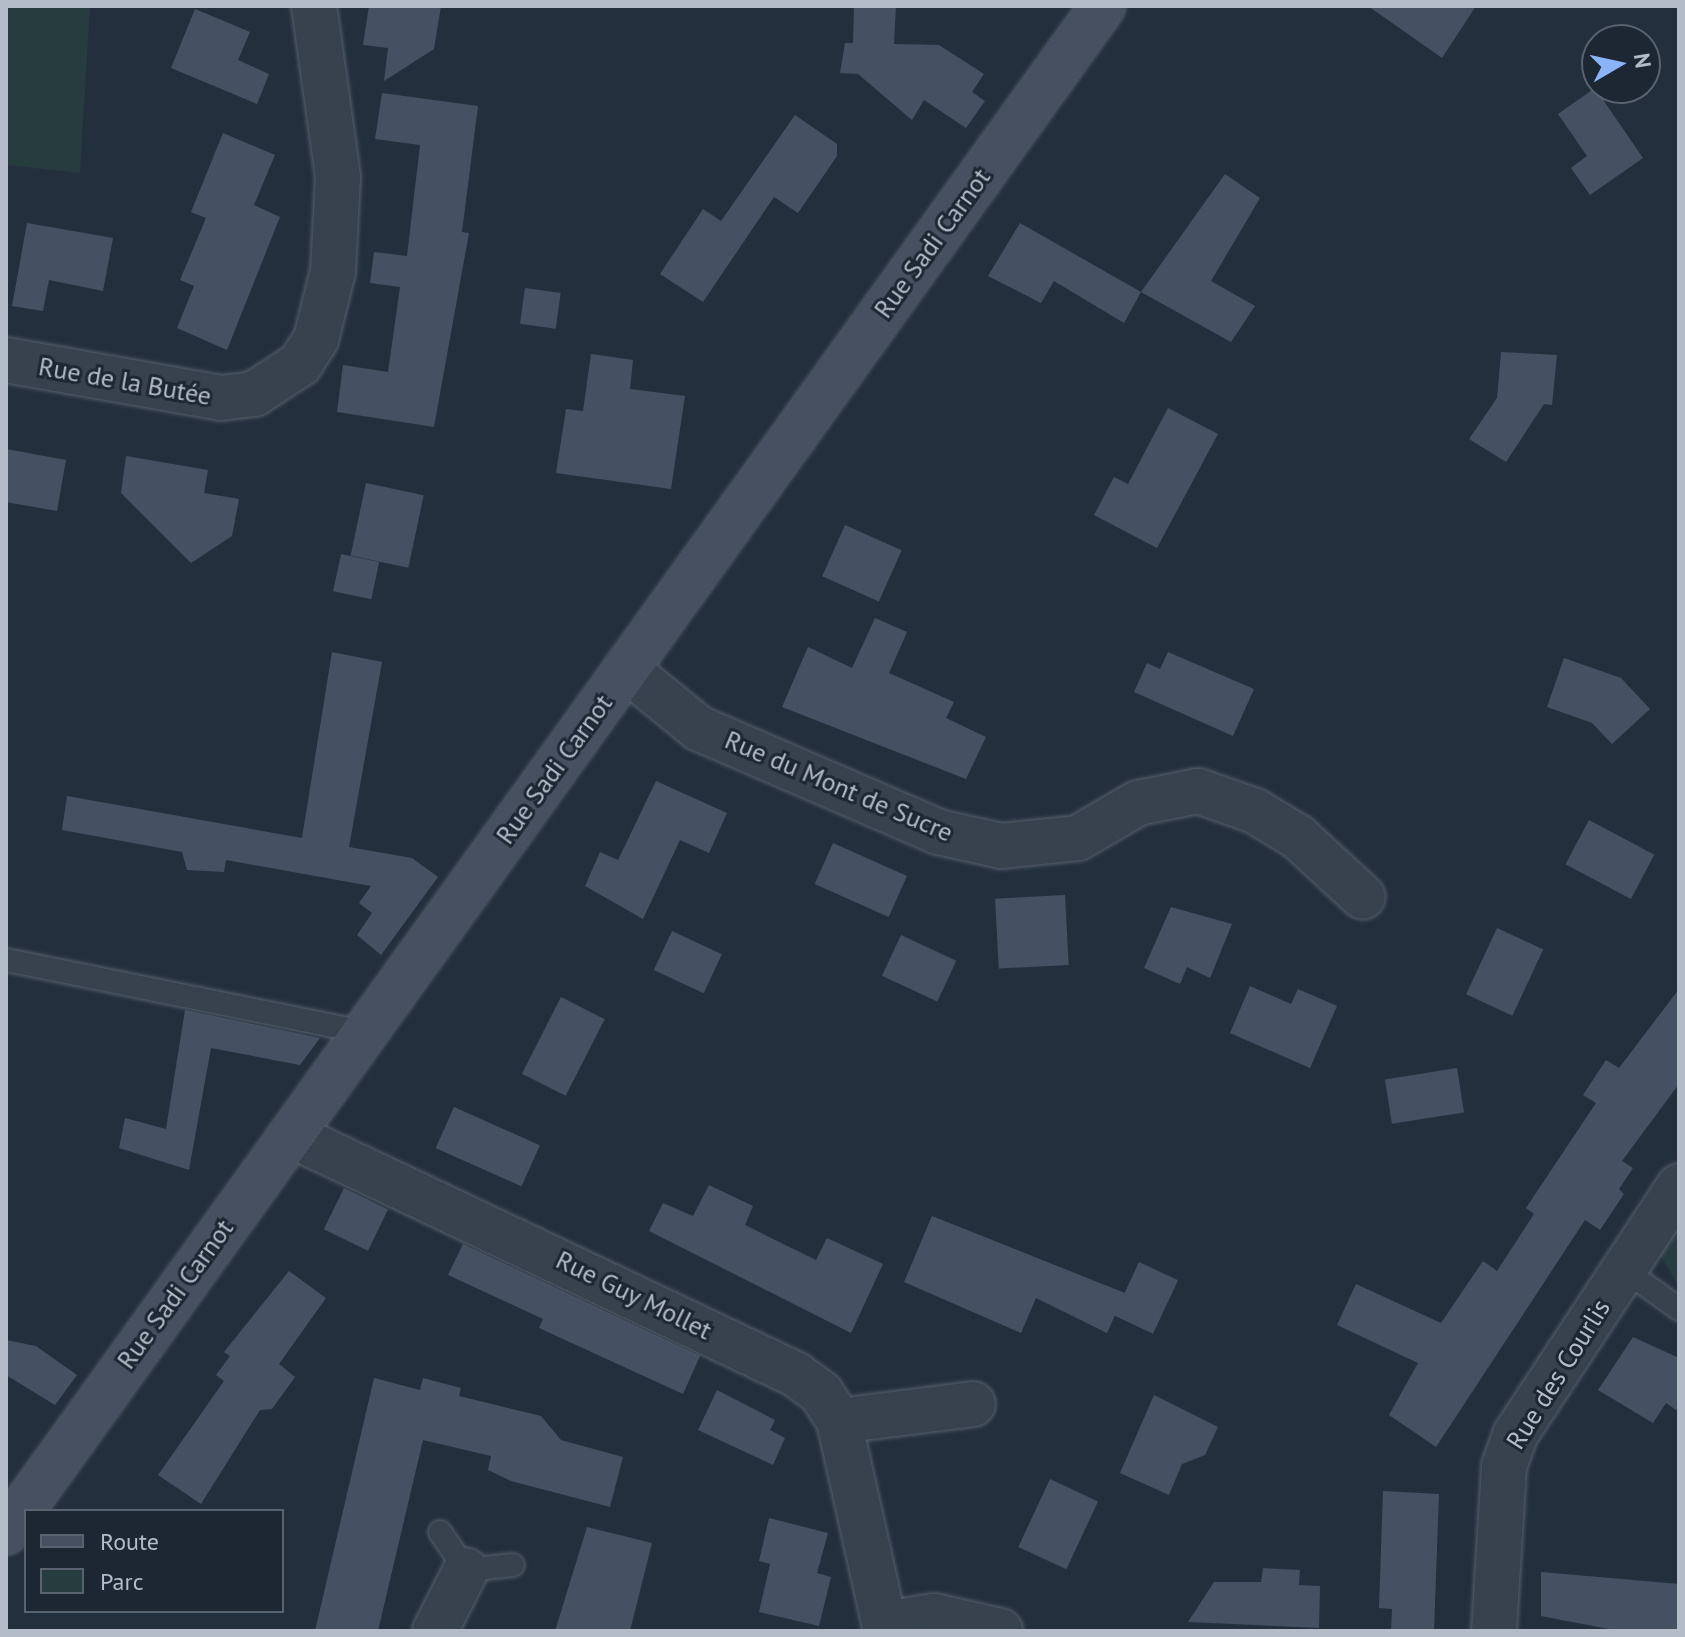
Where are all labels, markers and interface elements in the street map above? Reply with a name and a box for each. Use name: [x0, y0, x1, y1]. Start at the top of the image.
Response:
north arrow: [1581, 24, 1661, 104]
text: N: [1628, 51, 1658, 70]
street label: Rue Sadi Carnot: [867, 162, 997, 324]
street label: Rue de la Butée: [36, 350, 214, 412]
street label: Rue Sadi Carnot: [489, 688, 619, 850]
street label: Rue du Mont de Sucre: [720, 724, 958, 848]
street label: Rue Sadi Carnot: [110, 1213, 240, 1375]
street label: Rue Guy Mollet: [551, 1244, 717, 1346]
street label: Rue des Courlis: [1500, 1293, 1616, 1455]
legend: [24, 1509, 284, 1613]
text: Route: [100, 1526, 159, 1557]
text: Parc: [100, 1566, 143, 1597]

